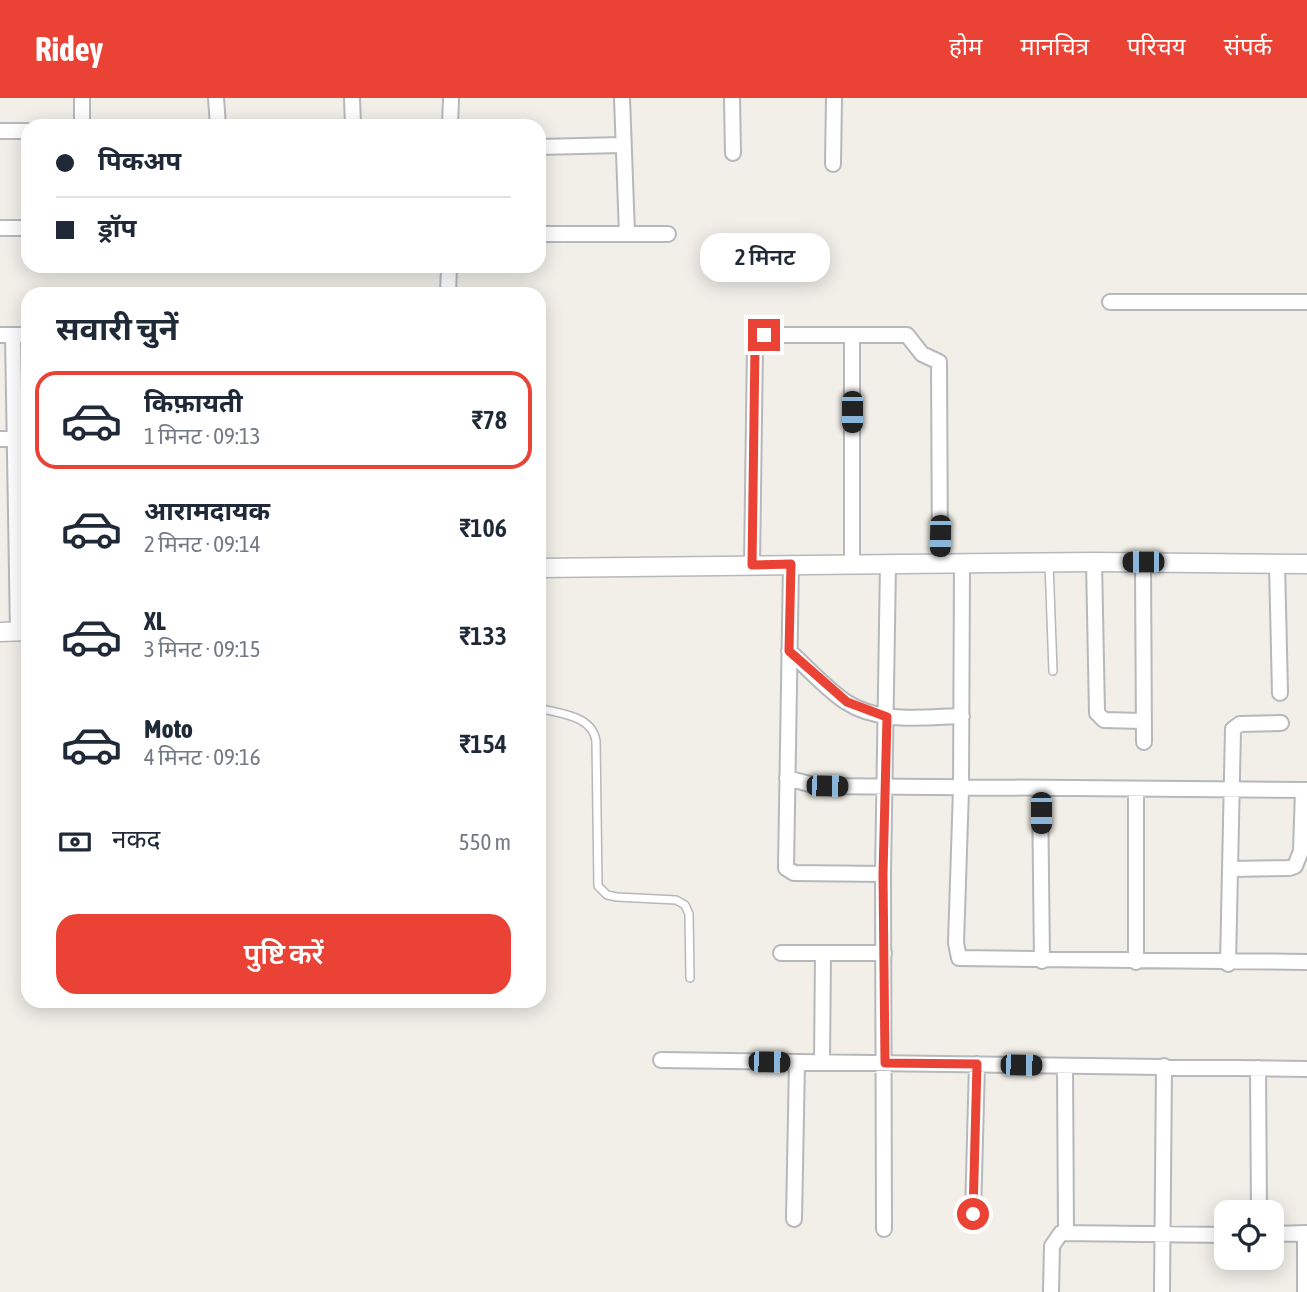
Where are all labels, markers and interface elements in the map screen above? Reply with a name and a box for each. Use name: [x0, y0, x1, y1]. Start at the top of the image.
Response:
text: Ridey: [35, 30, 103, 68]
text: होम: [949, 33, 982, 60]
text: मानचित्र: [1020, 33, 1089, 60]
text: परिचय: [1127, 33, 1186, 60]
text: संपर्क: [1224, 33, 1272, 60]
text: पिकअप: [98, 146, 181, 176]
text: ड्रॉप: [98, 213, 136, 243]
callout: 2 मिनट: [699, 233, 829, 282]
text: 2 मिनट: [735, 244, 795, 270]
text: सवारी चुनें: [56, 310, 178, 347]
route end: [748, 319, 780, 351]
text: किफ़ायती: [144, 388, 243, 418]
icon: car: [60, 389, 123, 452]
car: [842, 391, 863, 433]
text: ₹78: [471, 405, 507, 435]
text: 1 मिनट · 09:13: [144, 423, 261, 449]
text: आरामदायक: [144, 496, 270, 526]
icon: car: [60, 497, 123, 560]
text: ₹106: [459, 513, 507, 543]
car: [930, 515, 951, 557]
text: 2 मिनट · 09:14: [144, 531, 261, 557]
car: [1123, 552, 1165, 573]
icon: car: [60, 605, 123, 668]
text: XL: [144, 606, 166, 636]
text: ₹133: [459, 621, 507, 651]
text: 3 मिनट · 09:15: [144, 636, 261, 662]
icon: car: [60, 713, 123, 776]
text: Moto: [144, 714, 193, 744]
text: ₹154: [459, 729, 507, 759]
text: 4 मिनट · 09:16: [144, 744, 261, 770]
car: [806, 775, 849, 797]
car: [1031, 792, 1052, 834]
icon: cash: [56, 823, 94, 861]
text: नकद: [112, 824, 160, 854]
text: 550 m: [459, 829, 511, 855]
button: पुष्टि करें: [56, 914, 511, 994]
car: [748, 1051, 791, 1073]
car: [1000, 1054, 1043, 1076]
route start: [957, 1198, 989, 1230]
map controls: [1214, 1200, 1284, 1270]
button: locate: [1214, 1200, 1284, 1270]

